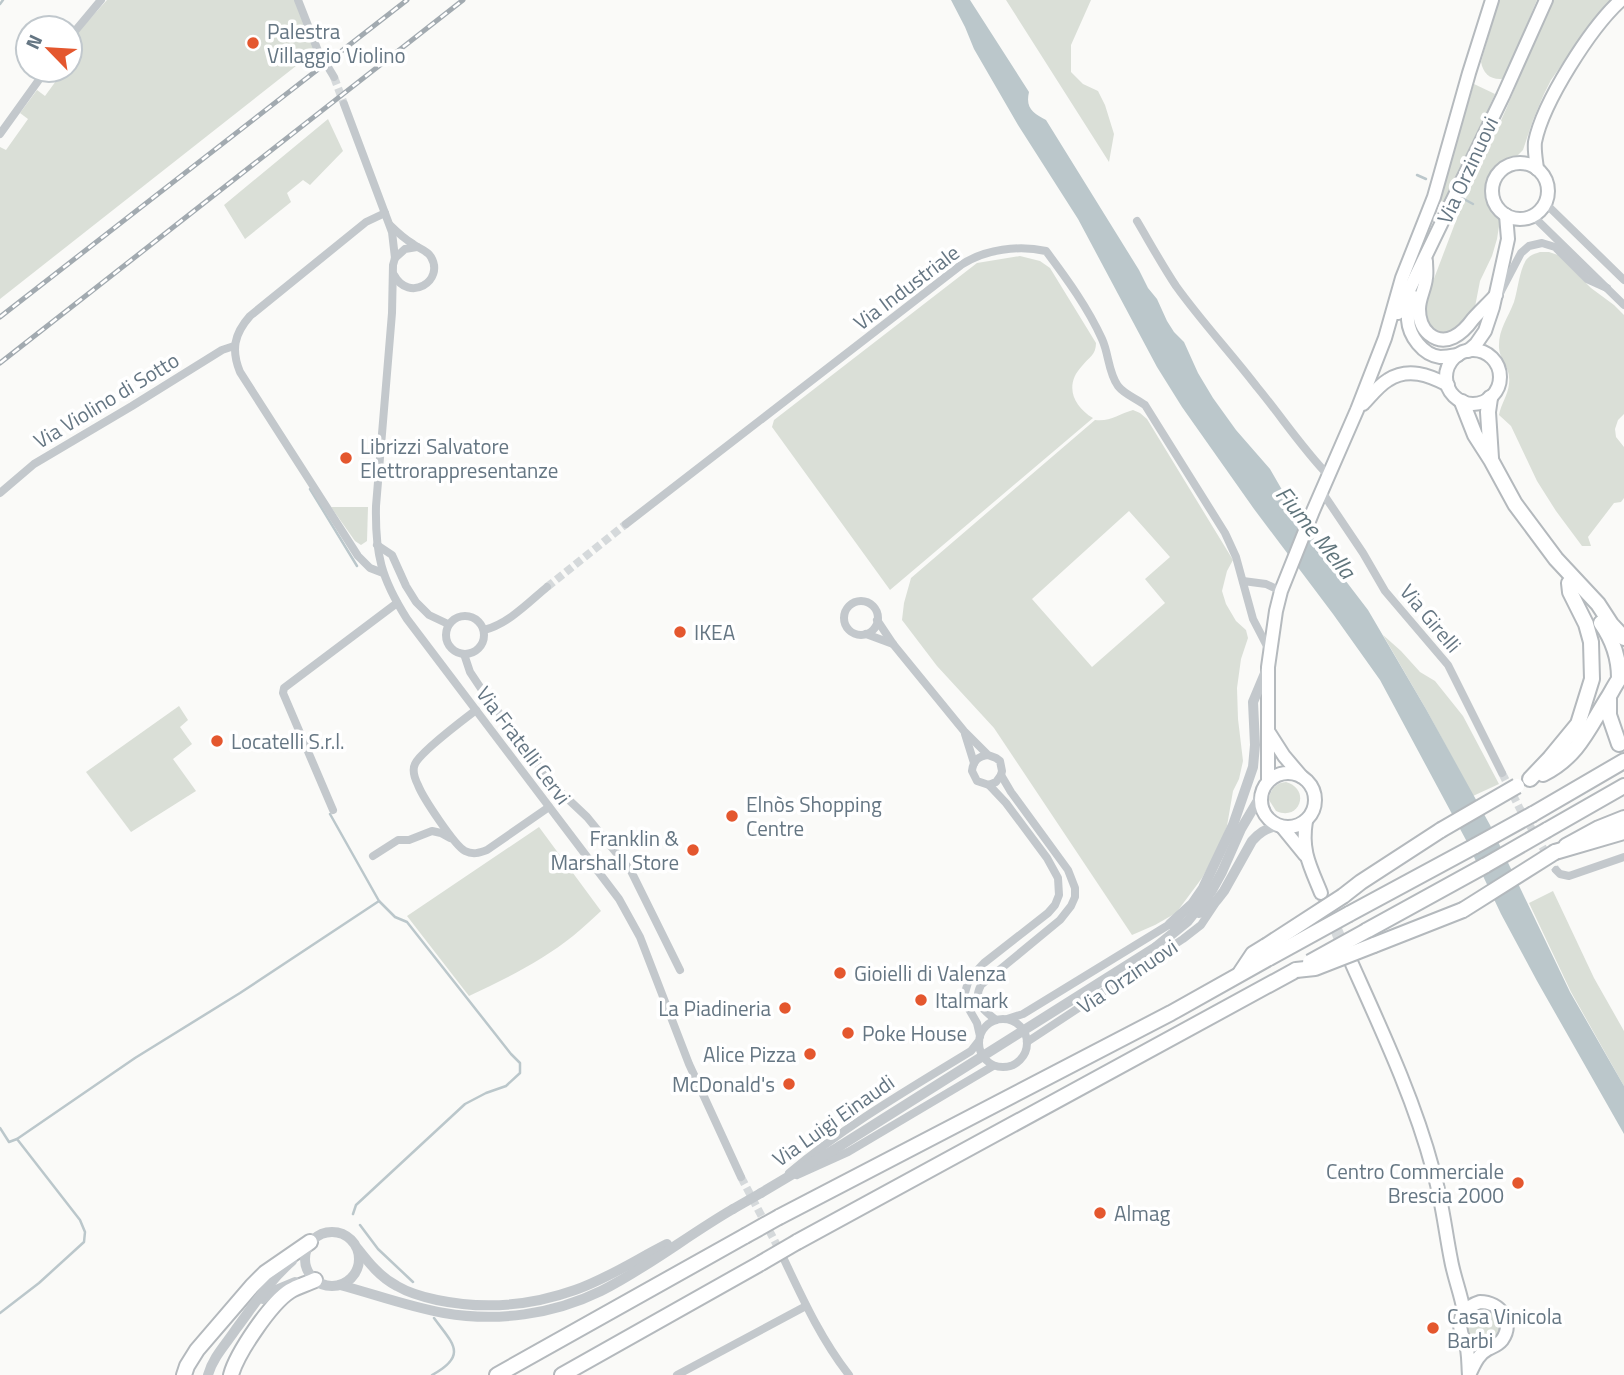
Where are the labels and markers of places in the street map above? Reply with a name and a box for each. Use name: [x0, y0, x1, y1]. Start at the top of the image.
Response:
place label: Palestra Villaggio Violino: [267, 15, 406, 71]
marker: Palestra Villaggio Violino: [245, 35, 261, 51]
place label: Librizzi Salvatore Elettrorappresentanze: [360, 430, 558, 486]
marker: Librizzi Salvatore Elettrorappresentanze: [338, 450, 354, 466]
place label: IKEA: [694, 616, 736, 648]
marker: IKEA: [672, 624, 688, 640]
place label: Locatelli S.r.l.: [231, 725, 345, 757]
marker: Locatelli S.r.l.: [209, 733, 225, 749]
place label: Elnòs Shopping Centre: [746, 788, 882, 844]
marker: Elnòs Shopping Centre: [724, 808, 740, 824]
place label: Franklin & Marshall Store: [550, 822, 680, 878]
marker: Franklin & Marshall Store: [685, 842, 701, 858]
place label: Gioielli di Valenza: [854, 957, 1007, 989]
marker: Gioielli di Valenza: [832, 965, 848, 981]
place label: Italmark: [935, 984, 1008, 1016]
place label: La Piadineria: [658, 992, 771, 1024]
marker: Italmark: [913, 992, 929, 1008]
marker: La Piadineria: [777, 1000, 793, 1016]
place label: Poke House: [862, 1017, 967, 1049]
marker: Poke House: [840, 1025, 856, 1041]
place label: Alice Pizza: [703, 1038, 796, 1070]
marker: Alice Pizza: [802, 1046, 818, 1062]
place label: McDonald's: [672, 1068, 775, 1100]
marker: McDonald's: [781, 1076, 797, 1092]
place label: Centro Commerciale Brescia 2000: [1326, 1155, 1504, 1211]
marker: Centro Commerciale Brescia 2000: [1510, 1175, 1526, 1191]
place label: Almag: [1114, 1197, 1170, 1229]
marker: Almag: [1092, 1205, 1108, 1221]
place label: Casa Vinicola Barbi: [1447, 1300, 1563, 1356]
marker: Casa Vinicola Barbi: [1425, 1320, 1441, 1336]

